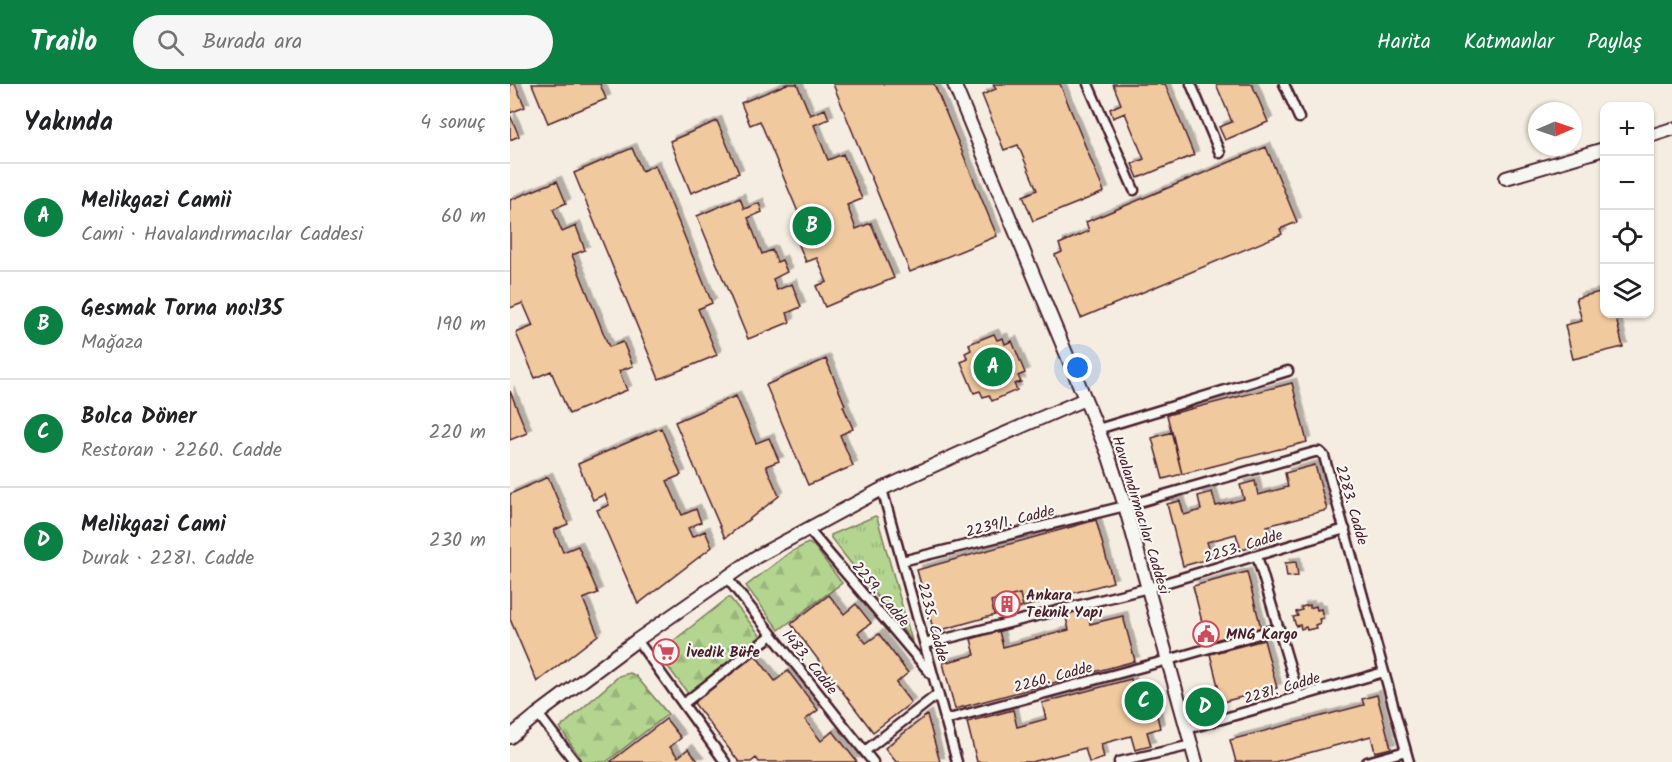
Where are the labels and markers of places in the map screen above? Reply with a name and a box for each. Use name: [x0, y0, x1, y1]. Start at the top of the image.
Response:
pin: B: [792, 204, 832, 248]
pin: A: [974, 344, 1012, 390]
place label: Ankara Teknik Yapı: [1026, 584, 1102, 625]
building icon: Ankara Teknik Yapı: [992, 589, 1022, 619]
public building icon: MNG Kargo: [1191, 619, 1221, 649]
place label: MNG Kargo: [1226, 623, 1298, 647]
supermarket icon: İvedik Büfe: [651, 637, 681, 667]
place label: İvedik Büfe: [686, 641, 761, 665]
pin: C: [1124, 678, 1164, 724]
pin: D: [1186, 684, 1224, 730]

